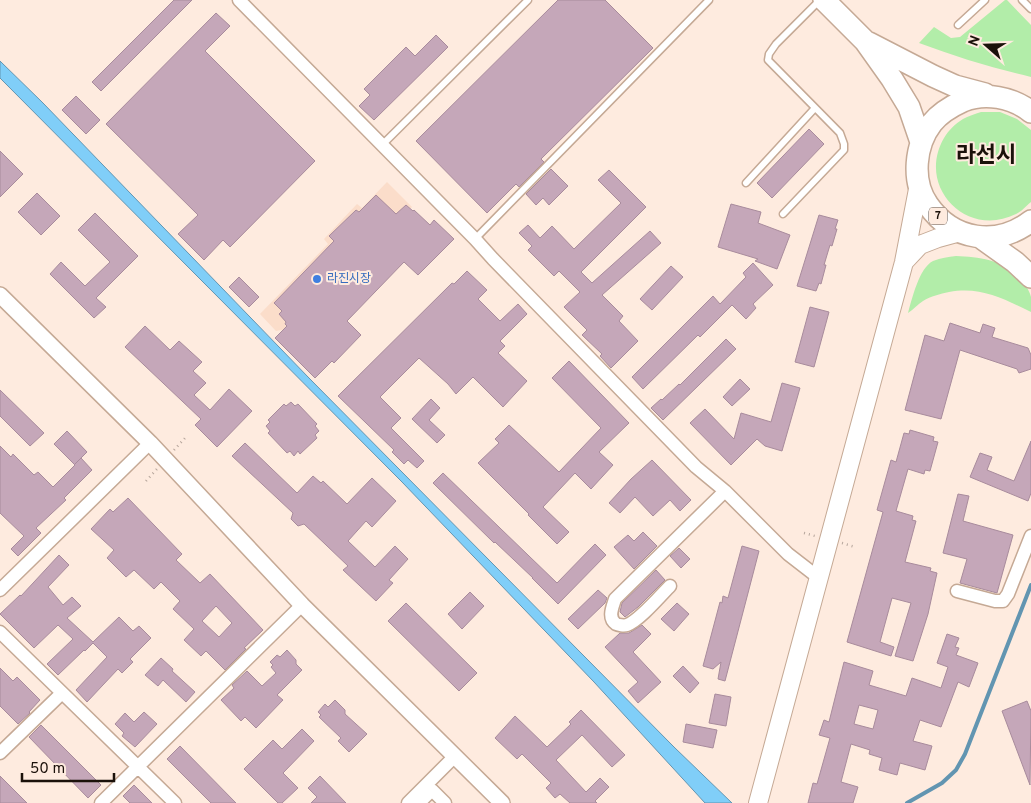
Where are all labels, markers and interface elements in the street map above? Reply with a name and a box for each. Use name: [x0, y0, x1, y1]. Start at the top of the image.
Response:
north arrow: [961, 20, 1011, 70]
text: N: [965, 33, 985, 49]
district label: 라선시: [956, 143, 1016, 170]
road number: 7: [929, 208, 947, 225]
place label: 라진시장: [327, 271, 371, 287]
marker: 라진시장: [311, 273, 323, 285]
scale bar: [22, 750, 115, 782]
text: 50 m: [30, 760, 65, 779]

